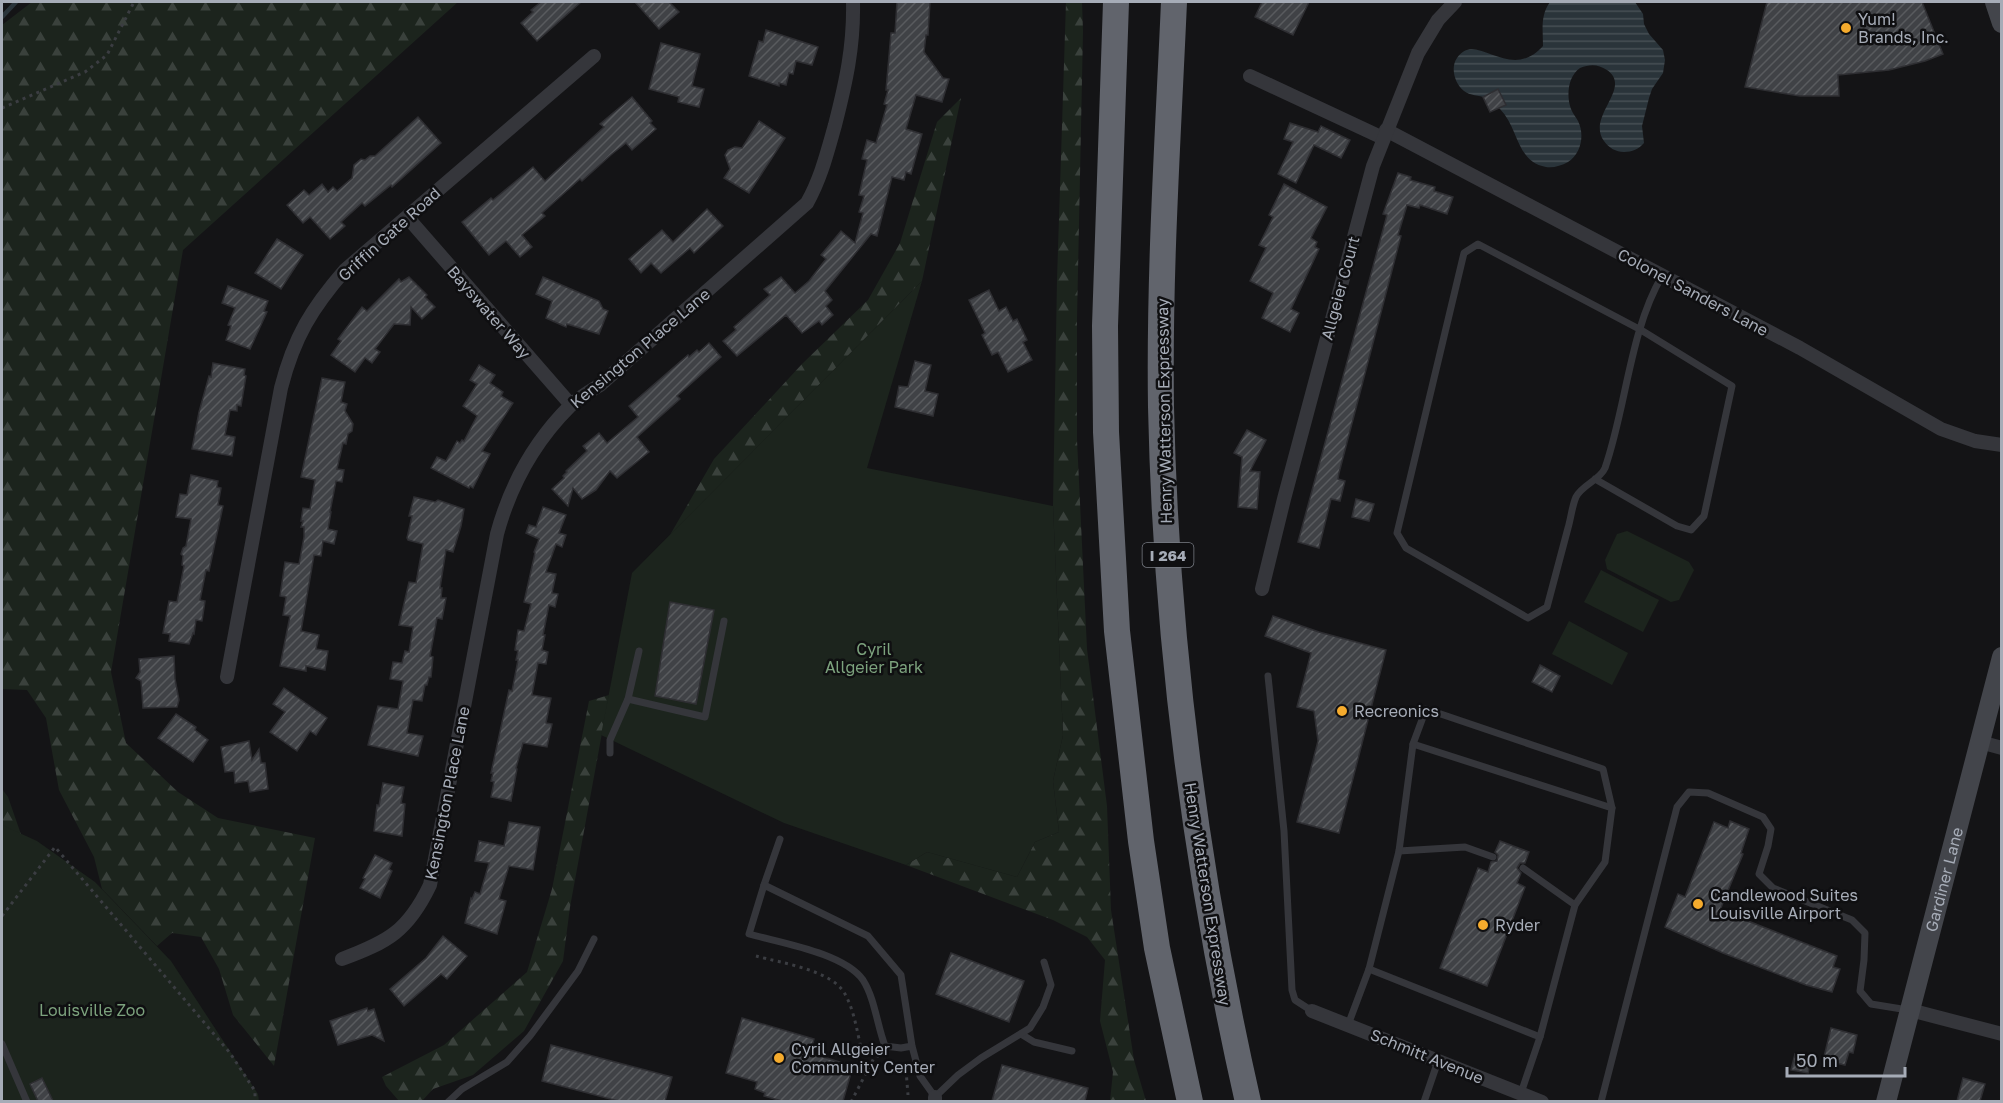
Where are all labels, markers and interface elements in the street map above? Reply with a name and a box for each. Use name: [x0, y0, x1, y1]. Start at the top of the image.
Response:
place label: Yum! Brands, Inc.: [1858, 9, 1949, 47]
marker: Yum! Brands, Inc.: [1839, 21, 1853, 35]
street label: Griffin Gate Road: [334, 183, 444, 285]
street label: Allgeier Court: [1317, 234, 1363, 342]
street label: Colonel Sanders Lane: [1614, 244, 1772, 340]
street label: Bayswater Way: [443, 261, 535, 363]
street label: Kensington Place Lane: [566, 284, 714, 412]
street label: Henry Watterson Expressway: [1152, 298, 1176, 524]
road number: I 264: [1142, 543, 1194, 567]
park label: Cyril Allgeier Park: [825, 639, 923, 677]
place label: Recreonics: [1354, 701, 1439, 721]
marker: Recreonics: [1335, 704, 1349, 718]
street label: Kensington Place Lane: [420, 705, 474, 881]
street label: Henry Watterson Expressway: [1180, 781, 1236, 1007]
street label: Gardiner Lane: [1921, 825, 1967, 934]
place label: Candlewood Suites Louisville Airport: [1710, 885, 1858, 923]
marker: Candlewood Suites Louisville Airport: [1691, 897, 1705, 911]
place label: Ryder: [1495, 915, 1540, 935]
marker: Ryder: [1476, 918, 1490, 932]
park label: Louisville Zoo: [39, 1000, 145, 1020]
street label: Schmitt Avenue: [1367, 1024, 1487, 1088]
place label: Cyril Allgeier Community Center: [791, 1039, 935, 1077]
scale bar: [1787, 1040, 1906, 1078]
text: 50 m: [1796, 1049, 1838, 1071]
marker: Cyril Allgeier Community Center: [772, 1051, 786, 1065]

